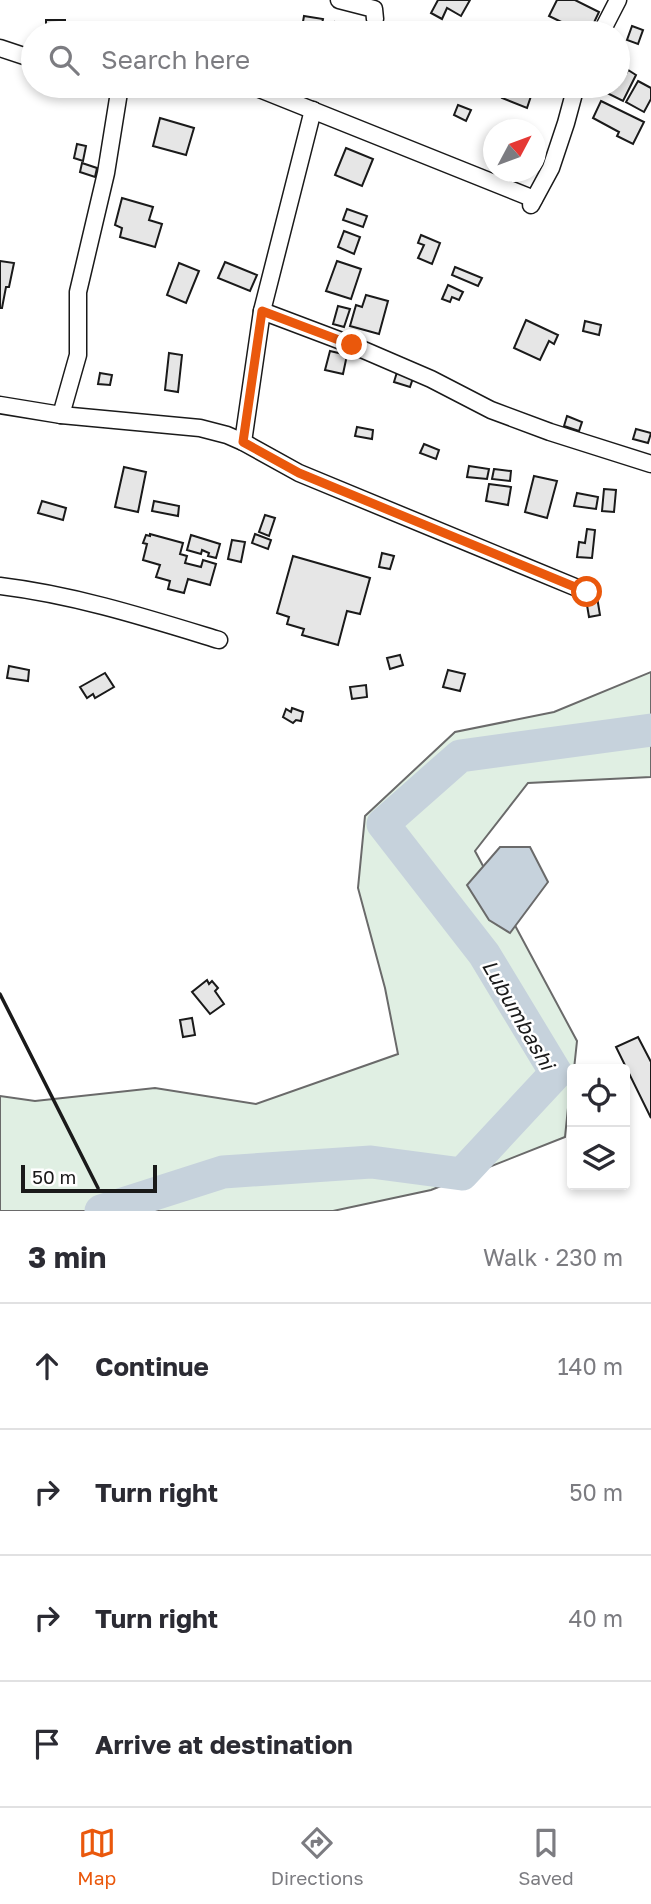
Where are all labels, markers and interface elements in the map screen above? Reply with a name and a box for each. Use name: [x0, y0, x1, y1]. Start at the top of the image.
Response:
search box: [21, 21, 630, 98]
icon: search: [45, 41, 83, 79]
text: Search here: [101, 44, 250, 75]
north arrow: [483, 119, 546, 182]
route end: [336, 329, 367, 360]
route start: [571, 576, 602, 607]
water label: Lubumbashi: [477, 955, 562, 1076]
map controls: [567, 1064, 630, 1190]
button: locate: [567, 1064, 630, 1127]
button: layers: [567, 1127, 630, 1190]
scale bar: [21, 1162, 158, 1194]
text: 50 m: [32, 1165, 76, 1188]
text: 3 min: [28, 1239, 106, 1275]
text: Walk · 230 m: [483, 1243, 623, 1271]
icon: ahead: [28, 1347, 66, 1385]
text: Continue: [95, 1351, 209, 1382]
text: 140 m: [557, 1352, 623, 1380]
icon: right: [28, 1473, 66, 1511]
text: Turn right: [95, 1477, 218, 1508]
text: 50 m: [569, 1478, 623, 1506]
icon: right: [28, 1599, 66, 1637]
text: Turn right: [95, 1603, 218, 1634]
text: 40 m: [569, 1604, 623, 1632]
icon: arrive: [28, 1725, 66, 1763]
text: Arrive at destination: [95, 1729, 353, 1760]
tab: Map: [77, 1824, 116, 1889]
tab: Directions: [271, 1824, 364, 1889]
tab: Saved: [518, 1824, 574, 1889]

